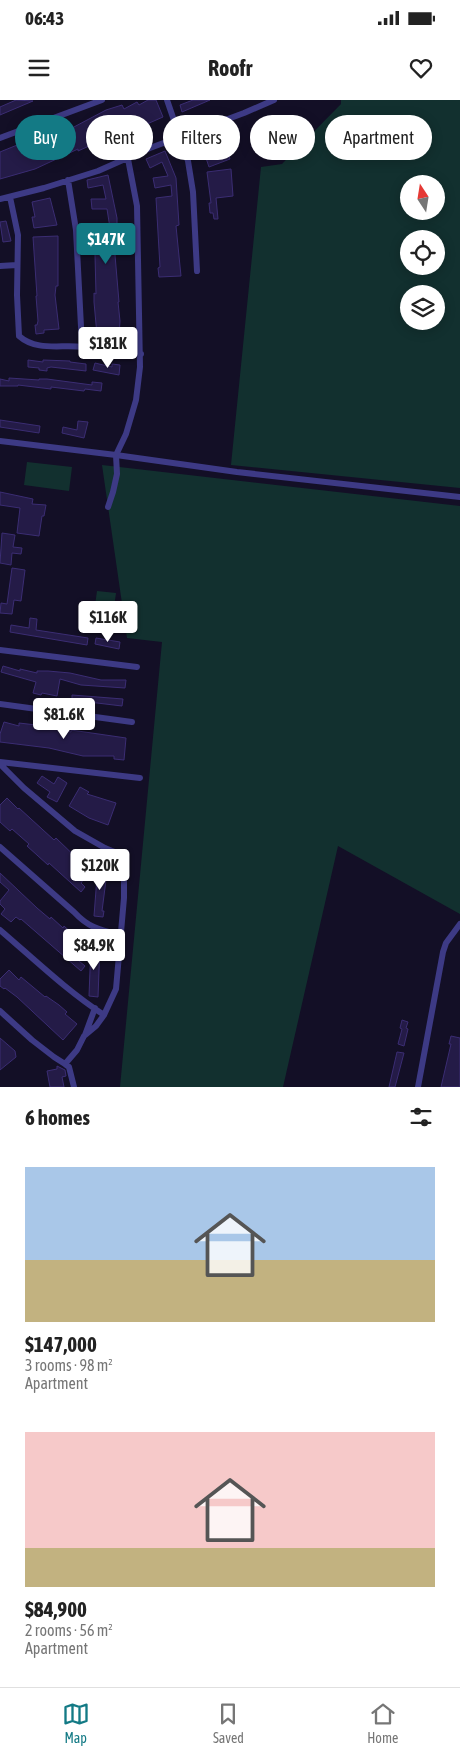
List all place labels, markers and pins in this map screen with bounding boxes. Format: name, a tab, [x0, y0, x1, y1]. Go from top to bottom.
pin: $147K	[71, 222, 141, 265]
pin: $181K	[73, 326, 143, 369]
pin: $116K	[73, 600, 143, 643]
pin: $81.6K	[23, 698, 105, 740]
pin: $120K	[65, 848, 135, 891]
pin: $84.9K	[53, 928, 135, 971]

